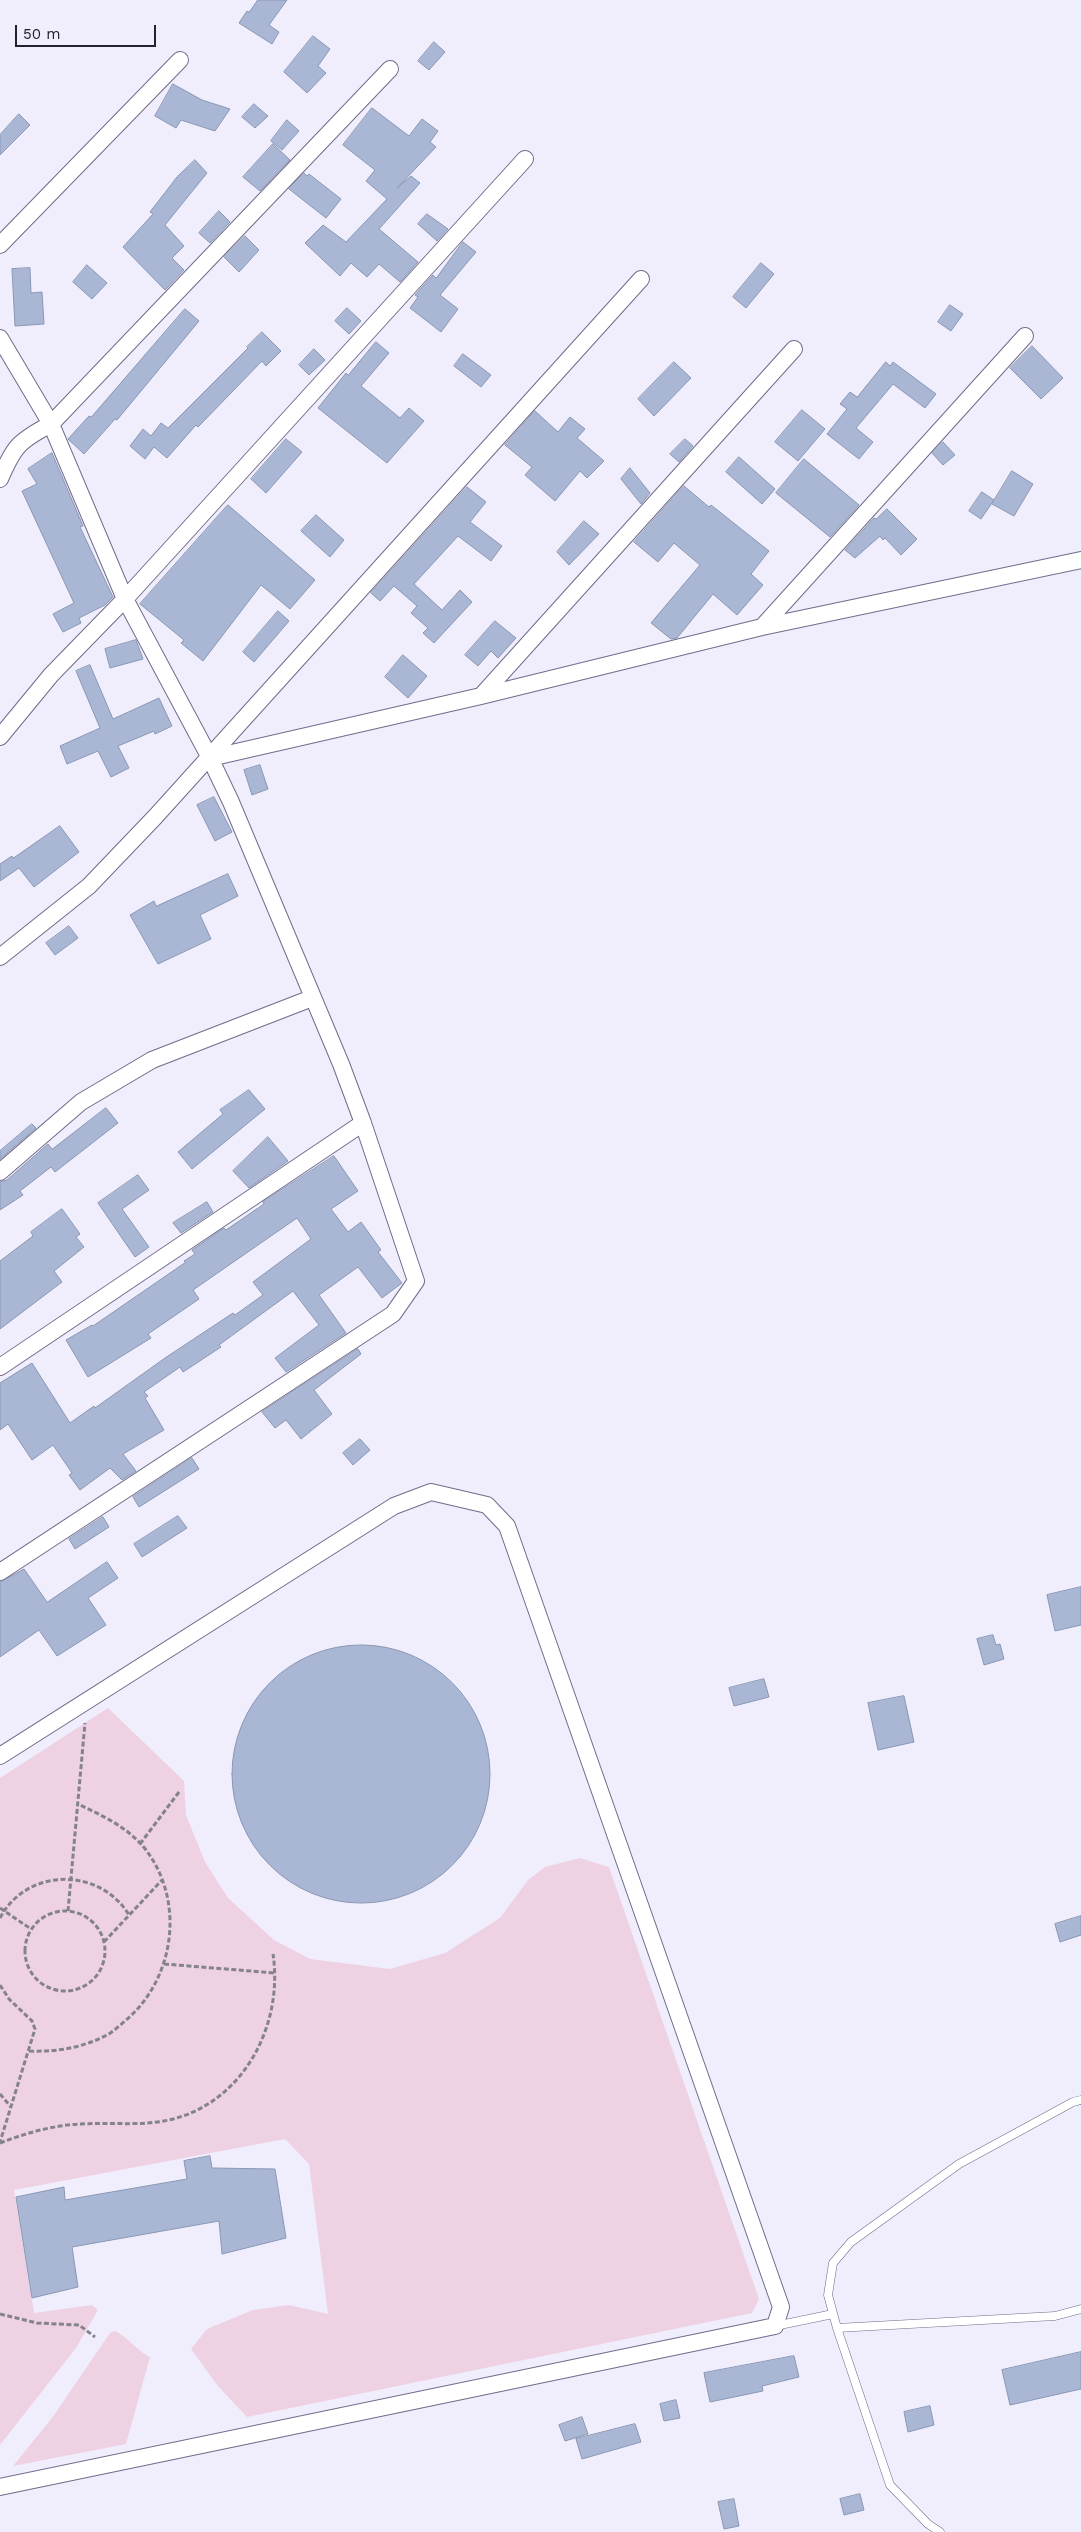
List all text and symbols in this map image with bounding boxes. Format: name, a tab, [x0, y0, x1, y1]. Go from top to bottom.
scale bar	[18, 15, 159, 47]
text: 50 m	[23, 25, 60, 43]

